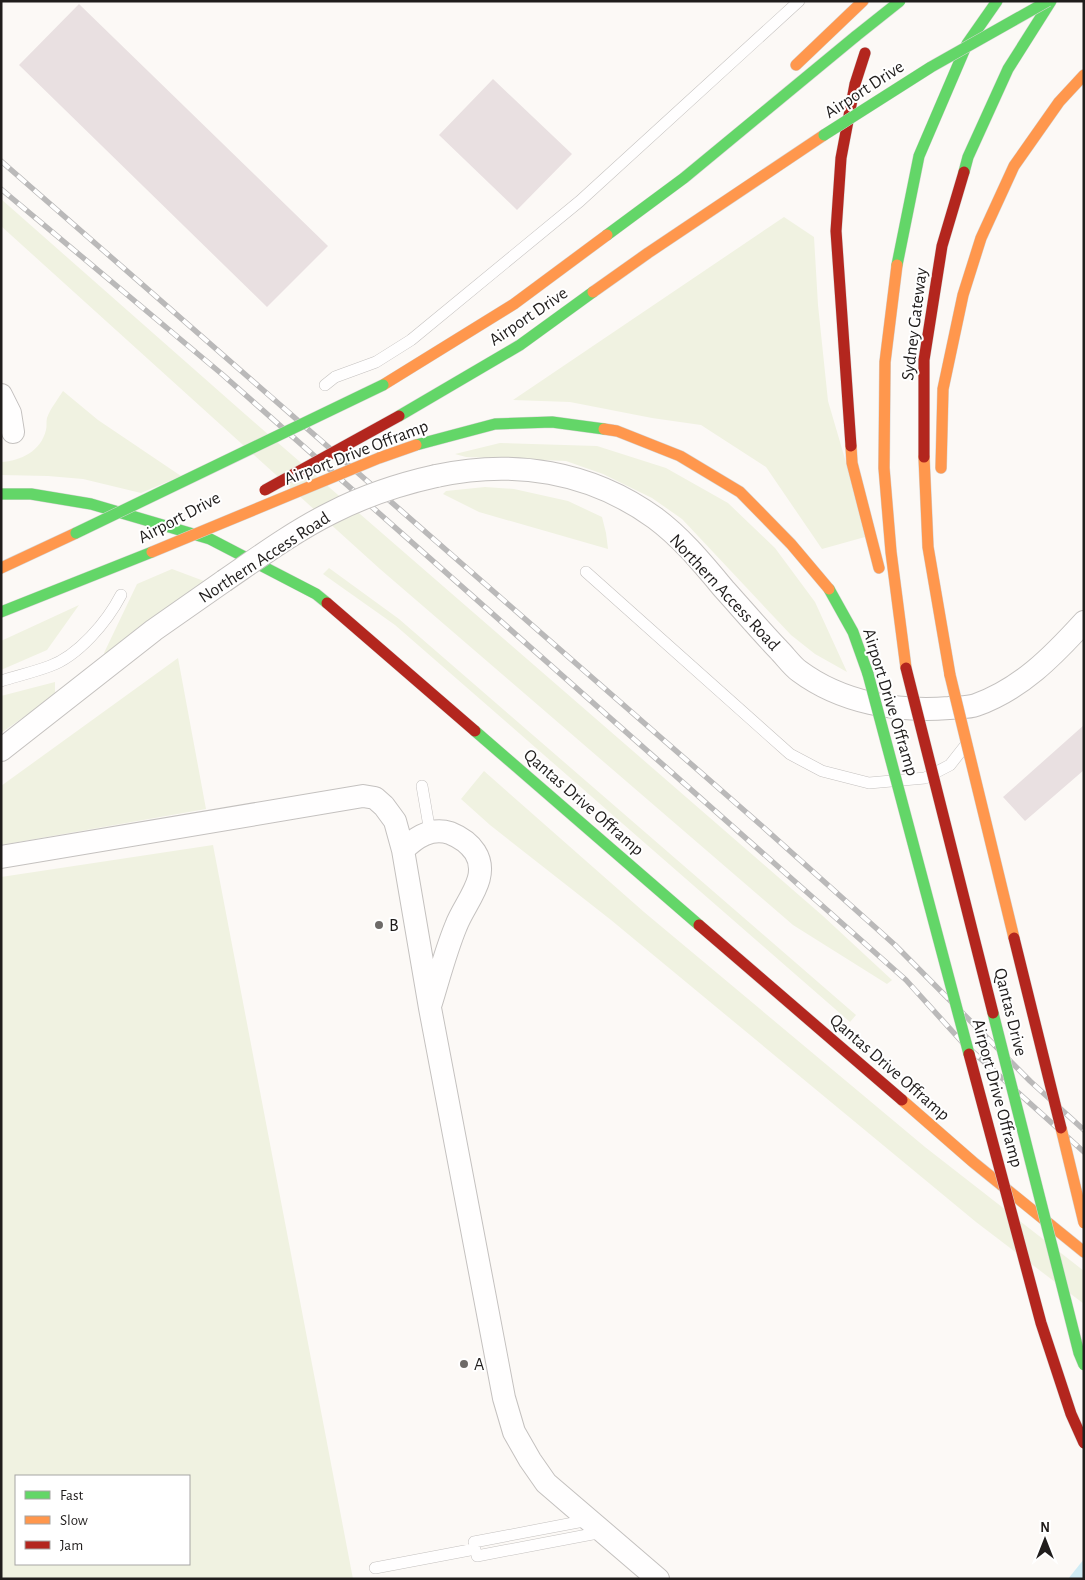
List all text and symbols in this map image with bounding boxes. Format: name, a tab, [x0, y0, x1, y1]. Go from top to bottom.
street label: Airport Drive	[822, 58, 907, 122]
street label: Sydney Gateway	[899, 266, 931, 382]
street label: Airport Drive	[486, 284, 571, 350]
street label: Airport Drive Offramp	[282, 417, 431, 489]
street label: Airport Drive	[135, 489, 224, 547]
street label: Northern Access Road	[196, 509, 333, 607]
street label: Northern Access Road	[666, 531, 783, 654]
street label: Airport Drive Offramp	[859, 627, 921, 778]
street label: Qantas Drive Offramp	[520, 746, 647, 860]
place label: B	[389, 917, 399, 935]
marker: B	[373, 919, 385, 931]
street label: Qantas Drive	[990, 966, 1030, 1058]
street label: Qantas Drive Offramp	[826, 1011, 953, 1125]
street label: Airport Drive Offramp	[969, 1017, 1026, 1169]
place label: A	[474, 1356, 485, 1374]
marker: A	[458, 1358, 470, 1370]
legend	[15, 1475, 190, 1565]
text: Fast	[60, 1488, 84, 1503]
text: Slow	[60, 1513, 88, 1528]
north arrow	[1020, 1515, 1070, 1565]
text: N	[1040, 1521, 1050, 1535]
text: Jam	[60, 1538, 83, 1553]

